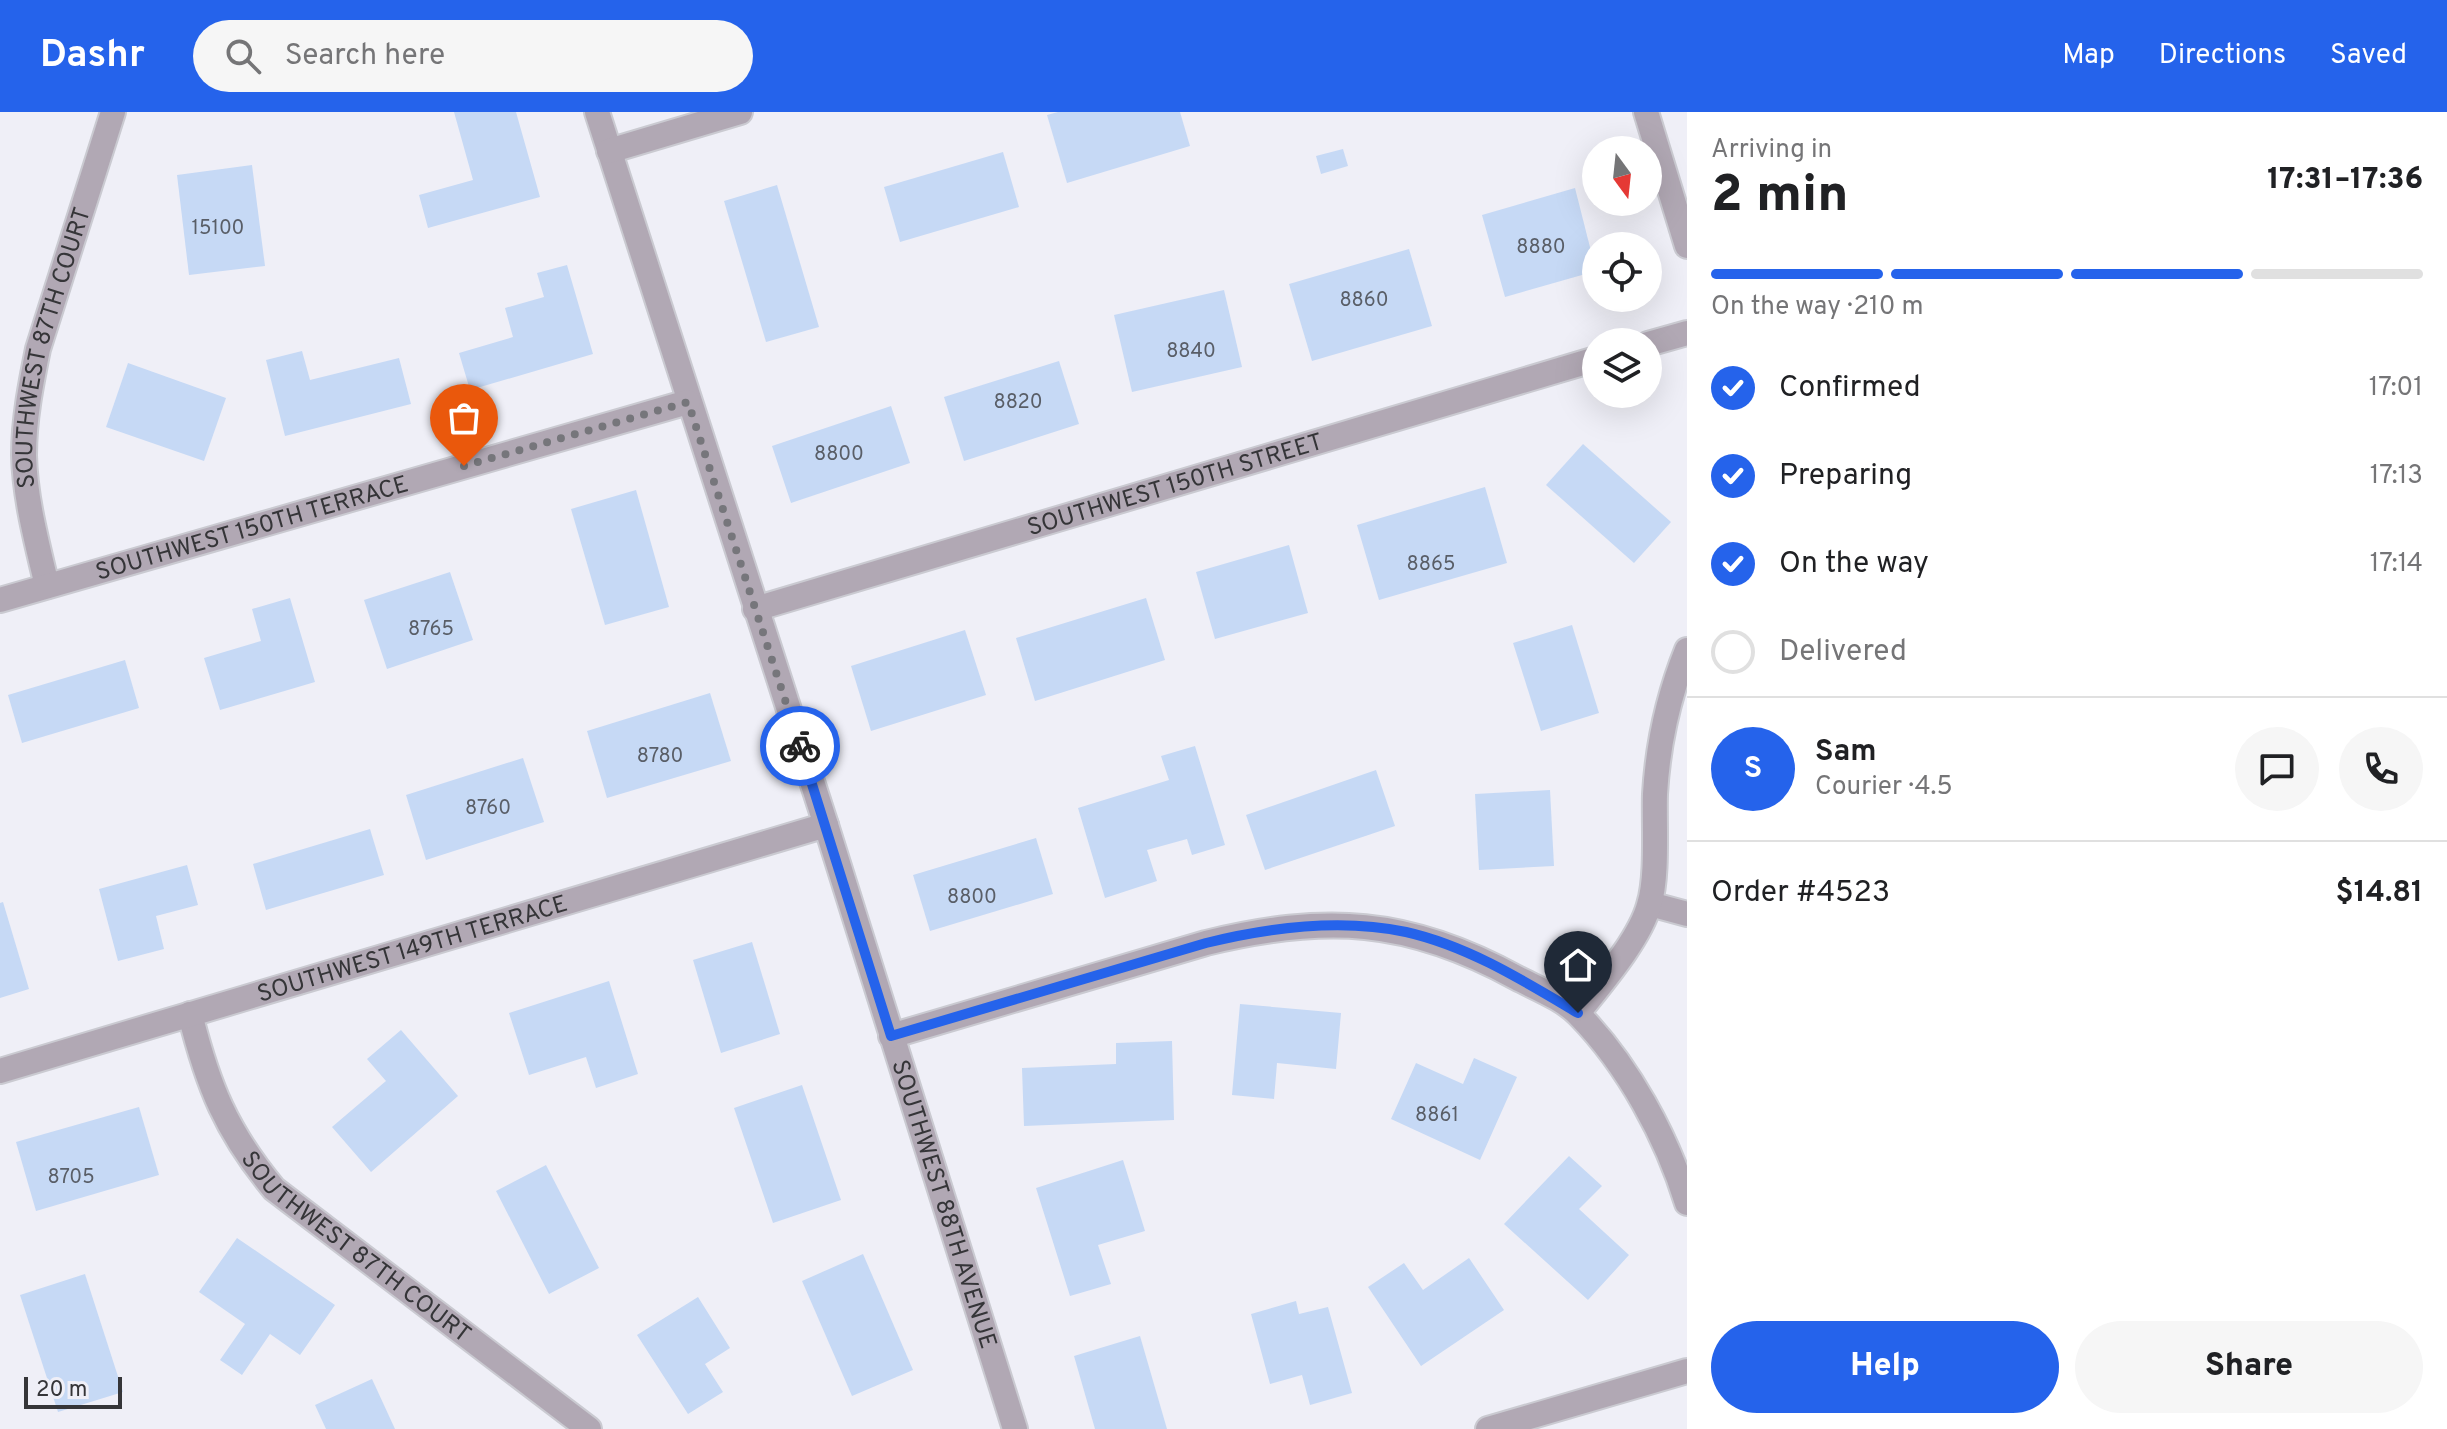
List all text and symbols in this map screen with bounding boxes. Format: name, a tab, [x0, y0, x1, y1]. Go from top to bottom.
search box	[193, 20, 753, 92]
text: Dashr	[40, 32, 145, 81]
icon: search	[221, 34, 265, 78]
text: Search here	[285, 38, 445, 75]
text: Map	[2062, 38, 2115, 74]
text: Directions	[2159, 38, 2286, 74]
text: Saved	[2330, 38, 2407, 74]
text: Arriving in	[1711, 134, 1832, 167]
north arrow	[1582, 136, 1662, 216]
map controls	[1582, 136, 1662, 408]
text: 17:31–17:36	[2267, 162, 2423, 199]
text: 2 min	[1711, 164, 1849, 230]
street label: SOUTHWEST 87TH COURT	[11, 204, 99, 490]
house number: 15100	[192, 216, 244, 242]
button: locate	[1582, 232, 1662, 312]
house number: 8880	[1516, 235, 1566, 261]
house number: 8860	[1339, 288, 1389, 314]
text: On the way · 210 m	[1711, 291, 1924, 324]
button: layers	[1582, 328, 1662, 408]
house number: 8840	[1166, 339, 1216, 365]
icon: check	[1711, 366, 1755, 410]
text: Confirmed	[1779, 370, 1921, 407]
text: 17:01	[2369, 372, 2423, 405]
pin	[430, 384, 498, 466]
house number: 8820	[993, 390, 1043, 416]
icon: bag	[442, 396, 486, 440]
street label: SOUTHWEST 150TH STREET	[1024, 428, 1327, 544]
house number: 8800	[814, 442, 864, 468]
icon: check	[1711, 454, 1755, 498]
text: Preparing	[1779, 458, 1912, 495]
text: 17:13	[2370, 460, 2423, 493]
street label: SOUTHWEST 150TH TERRACE	[93, 470, 412, 589]
icon: check	[1711, 542, 1755, 586]
text: On the way	[1779, 546, 1929, 583]
text: 17:14	[2370, 548, 2423, 581]
house number: 8865	[1407, 552, 1455, 578]
house number: 8765	[408, 617, 454, 643]
text: Delivered	[1779, 634, 1907, 671]
courier	[760, 706, 840, 786]
icon: bike	[778, 724, 822, 768]
button: chat	[2235, 727, 2319, 811]
button: phone	[2339, 727, 2423, 811]
text: Sam	[1815, 734, 1877, 771]
house number: 8780	[637, 744, 683, 770]
text: S	[1744, 751, 1762, 788]
text: Courier · 4.5	[1815, 771, 1953, 804]
house number: 8760	[465, 796, 511, 822]
text: Order #4523	[1711, 875, 1890, 912]
text: $14.81	[2336, 875, 2423, 912]
house number: 8800	[947, 885, 997, 911]
street label: SOUTHWEST 149TH TERRACE	[254, 890, 571, 1011]
pin	[1544, 931, 1612, 1013]
icon: home	[1556, 943, 1600, 987]
street label: SOUTHWEST 88TH AVENUE	[883, 1056, 1002, 1353]
house number: 8861	[1415, 1103, 1459, 1129]
street label: SOUTHWEST 87TH COURT	[233, 1146, 476, 1350]
house number: 8705	[47, 1165, 95, 1191]
button: Help	[1711, 1321, 2059, 1413]
button: Share	[2075, 1321, 2423, 1413]
scale bar	[24, 1373, 122, 1409]
text: 20 m	[36, 1377, 87, 1404]

